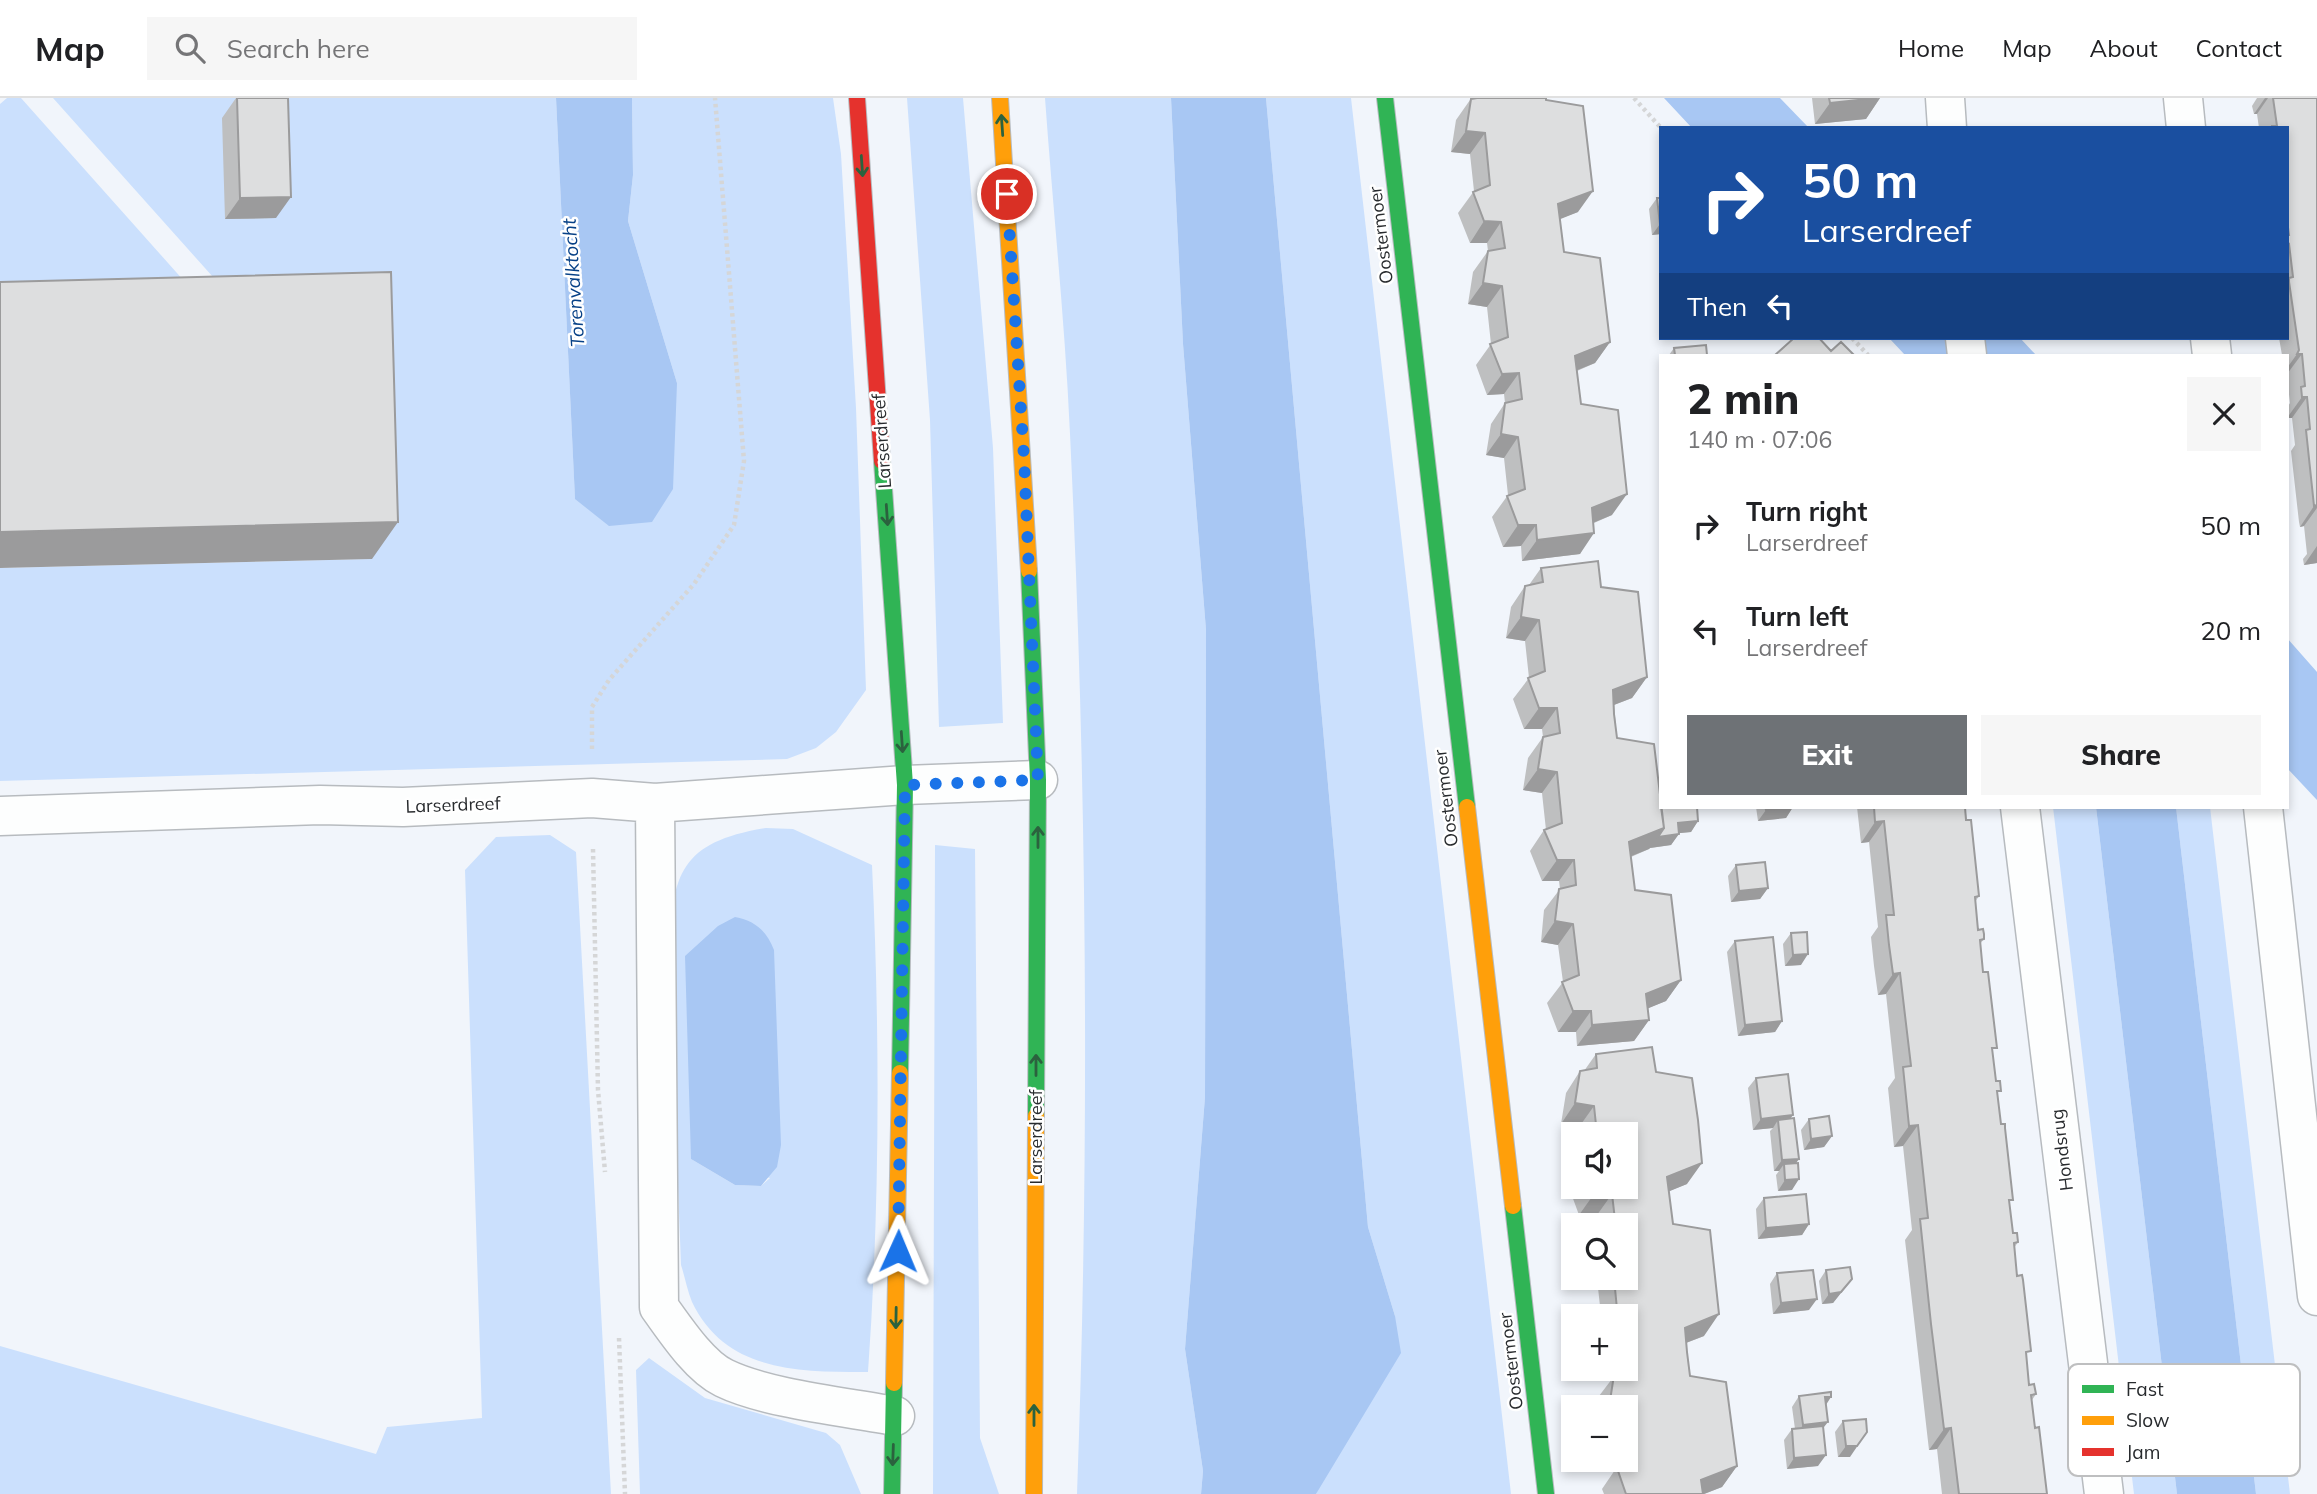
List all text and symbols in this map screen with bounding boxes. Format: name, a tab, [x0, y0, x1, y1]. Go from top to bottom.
search box	[147, 17, 637, 80]
text: Map	[35, 28, 105, 69]
icon: search	[171, 29, 209, 67]
text: Search here	[227, 32, 370, 65]
text: Home	[1898, 33, 1964, 63]
text: Map	[2002, 33, 2052, 63]
text: About	[2090, 33, 2158, 63]
text: Contact	[2196, 33, 2282, 63]
one-way arrow	[995, 114, 1008, 136]
text: 50 m	[1802, 149, 1918, 210]
one-way arrow	[856, 154, 869, 177]
icon: right	[1687, 154, 1778, 245]
pin	[977, 164, 1037, 224]
icon: arrive	[988, 175, 1026, 213]
street label: Oostermoer	[1363, 185, 1398, 285]
text: Larserdreef	[1802, 210, 1971, 250]
water label: Torenvalktocht	[556, 216, 589, 348]
icon: left	[1761, 287, 1799, 325]
text: Then	[1687, 290, 1747, 323]
text: 2 min	[1687, 372, 1800, 425]
button: close	[2187, 377, 2261, 451]
street label: Larserdreef	[867, 392, 896, 489]
text: 140 m · 07:06	[1687, 425, 1832, 454]
text: Turn right	[1746, 495, 1867, 528]
one-way arrow	[881, 503, 894, 526]
icon: right	[1687, 507, 1725, 545]
text: 50 m	[2200, 509, 2261, 542]
text: Larserdreef	[1746, 528, 1867, 557]
text: Turn left	[1746, 600, 1848, 633]
icon: left	[1687, 612, 1725, 650]
text: 20 m	[2200, 614, 2261, 647]
text: Larserdreef	[1746, 633, 1867, 662]
button: Exit	[1687, 715, 1967, 795]
button: Share	[1981, 715, 2261, 795]
one-way arrow	[896, 730, 909, 753]
street label: Oostermoer	[1428, 748, 1463, 848]
street label: Larserdreef	[405, 791, 502, 818]
one-way arrow	[1031, 826, 1045, 849]
one-way arrow	[1029, 1053, 1043, 1076]
street label: Larserdreef	[1024, 1089, 1047, 1185]
street label: Hondsrug	[2045, 1108, 2078, 1192]
map controls	[1561, 1122, 1638, 1472]
button: sound	[1561, 1122, 1638, 1199]
button: search	[1561, 1213, 1638, 1290]
position arrow	[861, 1214, 935, 1288]
button: +	[1561, 1304, 1638, 1381]
one-way arrow	[890, 1306, 903, 1329]
street label: Oostermoer	[1493, 1311, 1528, 1411]
legend	[2068, 1364, 2300, 1476]
text: Fast	[2126, 1377, 2164, 1401]
button: −	[1561, 1395, 1638, 1472]
one-way arrow	[1028, 1403, 1041, 1426]
text: Slow	[2126, 1408, 2170, 1432]
text: Jam	[2126, 1440, 2160, 1464]
one-way arrow	[887, 1443, 900, 1466]

